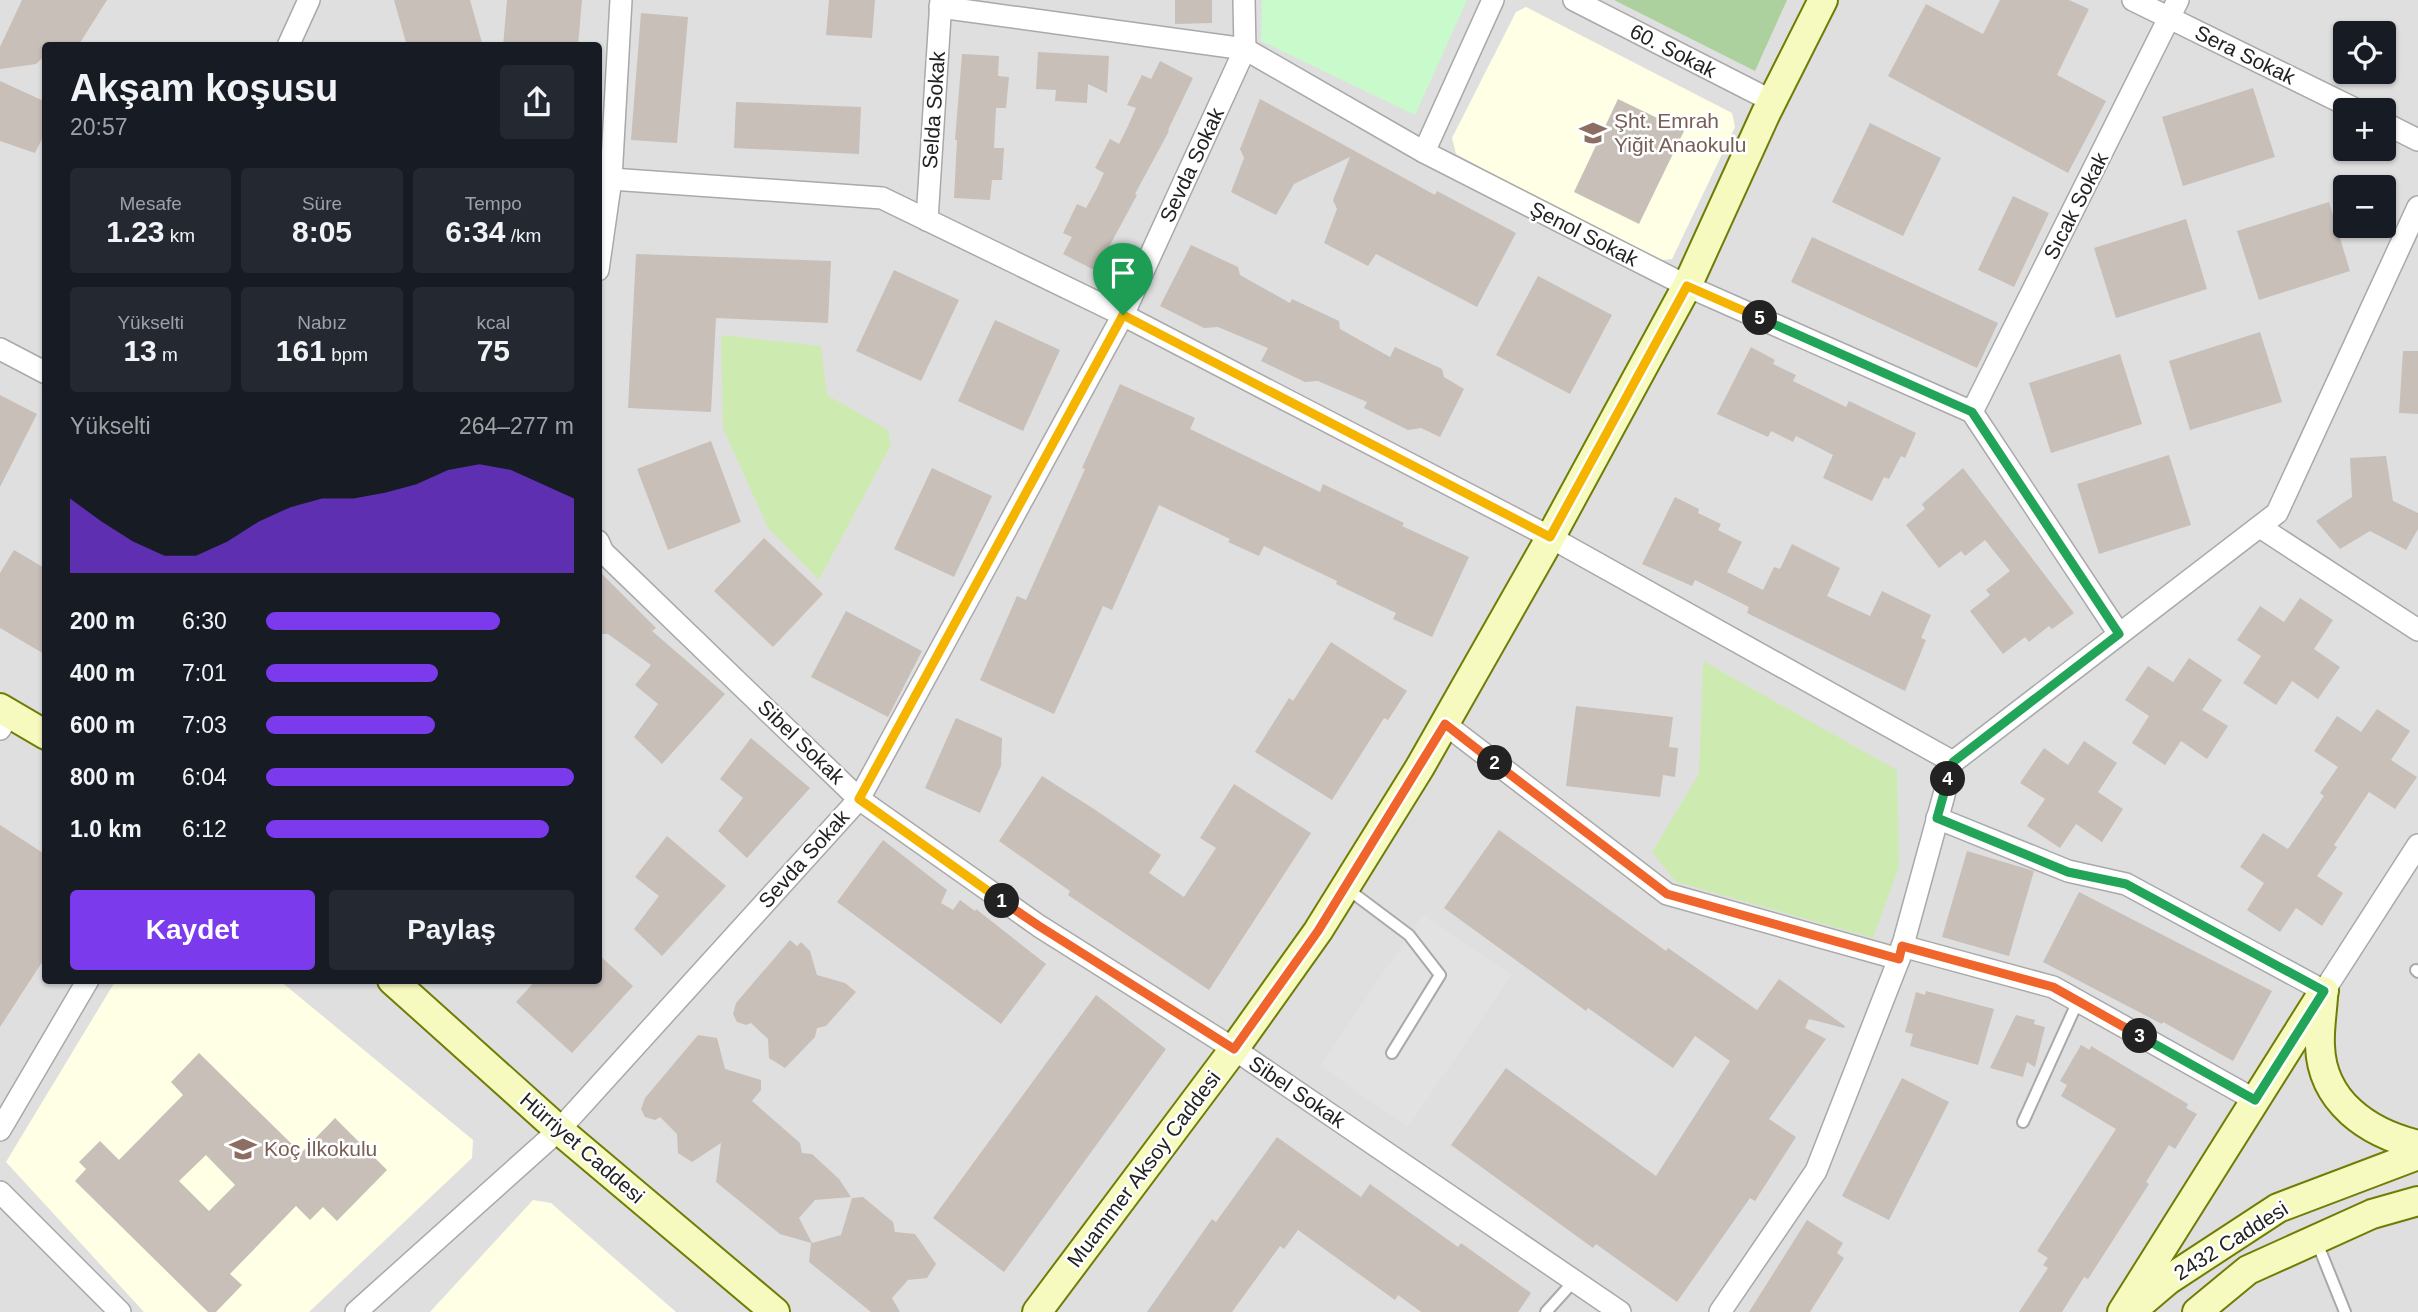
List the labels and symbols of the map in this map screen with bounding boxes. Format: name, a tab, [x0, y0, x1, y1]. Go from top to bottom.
street label: 60. Sokak	[1626, 19, 1720, 82]
street label: Sera Sokak	[2191, 20, 2299, 89]
street label: Selda Sokak	[918, 50, 949, 170]
street label: Sevda Sokak	[1155, 103, 1228, 226]
place label: Şht. Emrah Yiğit Anaokulu	[1614, 109, 1746, 156]
school or university icon: Şht. Emrah Yiğit Anaokulu	[1578, 118, 1608, 148]
street label: Sıcak Sokak	[2039, 148, 2113, 263]
street label: Şenol Sokak	[1526, 197, 1642, 271]
pin	[1093, 243, 1153, 315]
pin: 5	[1742, 300, 1778, 336]
street label: Sibel Sokak	[753, 695, 850, 789]
pin: 2	[1478, 746, 1512, 780]
pin: 4	[1930, 762, 1966, 796]
street label: Sevda Sokak	[754, 805, 854, 912]
pin: 1	[984, 884, 1020, 918]
pin: 3	[2122, 1018, 2158, 1054]
street label: Sibel Sokak	[1245, 1051, 1350, 1132]
street label: Muammer Aksoy Caddesi	[1062, 1066, 1225, 1271]
street label: Hürriyet Caddesi	[516, 1088, 649, 1208]
school or university icon: Koç İlkokulu	[228, 1134, 258, 1164]
place label: Koç İlkokulu	[264, 1137, 377, 1160]
street label: 2432 Caddesi	[2170, 1196, 2292, 1285]

